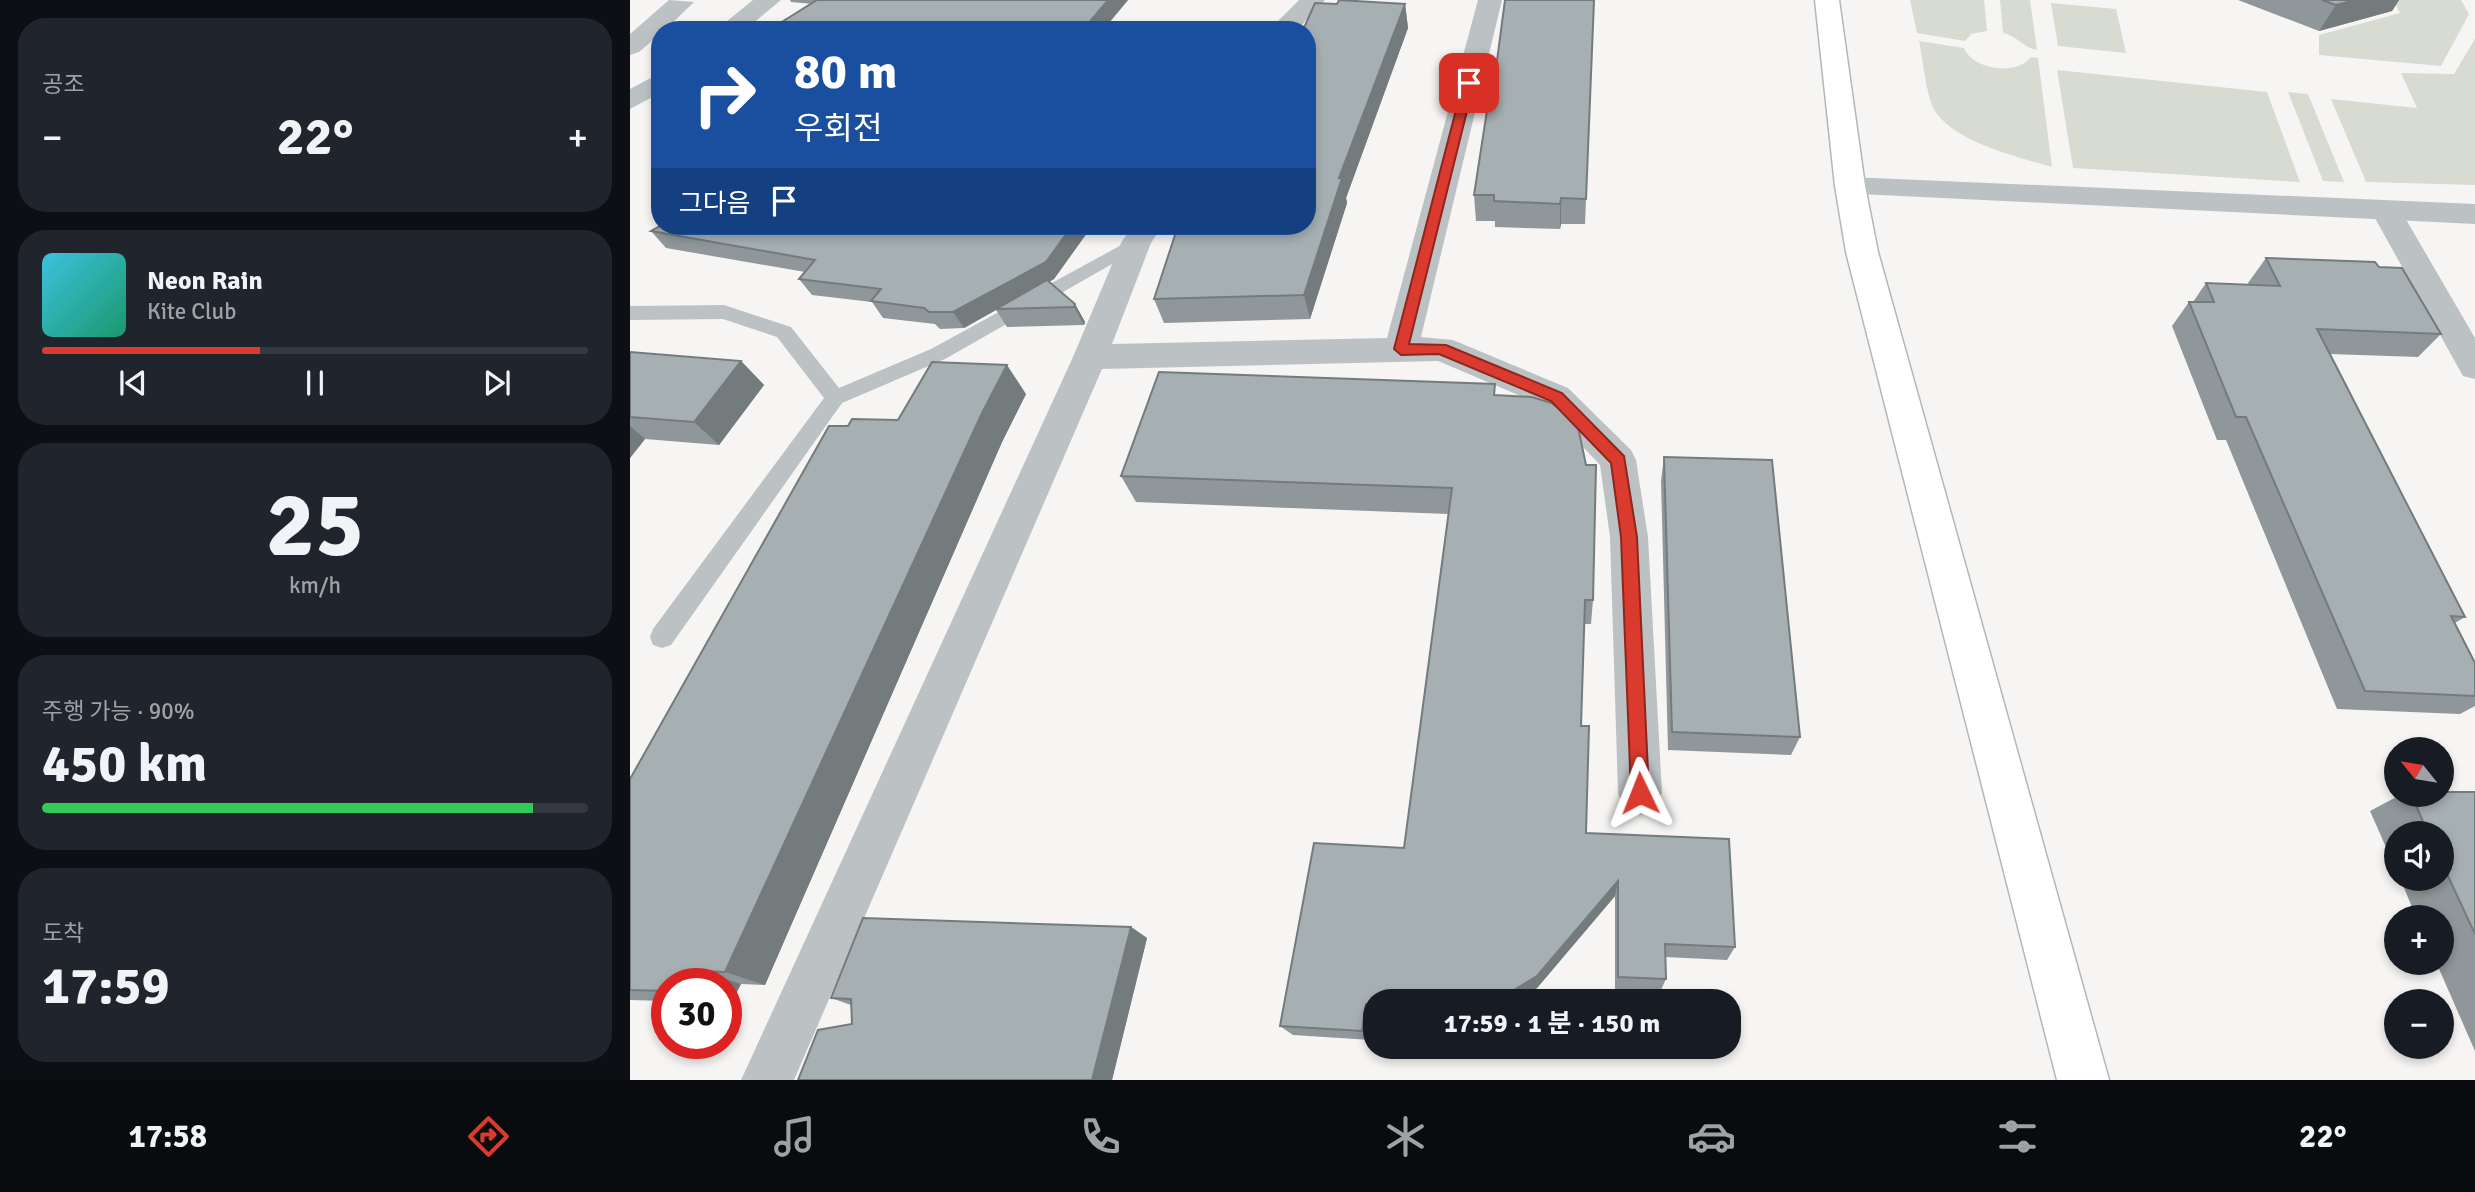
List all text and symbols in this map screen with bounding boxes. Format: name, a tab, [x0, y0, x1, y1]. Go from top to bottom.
text: 80 m	[794, 42, 897, 102]
icon: right	[679, 49, 770, 140]
pin	[1439, 53, 1499, 113]
icon: arrive	[1450, 64, 1488, 102]
text: 공조	[42, 70, 84, 99]
text: 22°	[277, 105, 353, 169]
text: 우회전	[794, 109, 882, 148]
text: −	[42, 114, 63, 161]
text: +	[567, 114, 588, 161]
icon: arrive	[765, 182, 803, 220]
text: 그다음	[679, 188, 751, 220]
text: Neon Rain	[147, 265, 263, 297]
text: Kite Club	[147, 297, 236, 326]
icon: previous	[114, 364, 152, 402]
icon: pause	[296, 364, 334, 402]
icon: next	[478, 364, 516, 402]
text: 25	[266, 469, 364, 582]
text: km/h	[289, 571, 341, 600]
text: 주행 가능 · 90%	[42, 697, 195, 726]
text: 450 km	[42, 732, 207, 796]
north arrow	[2384, 737, 2454, 807]
map controls	[2384, 737, 2454, 1059]
position arrow	[1603, 756, 1677, 830]
button: sound	[2384, 821, 2454, 891]
button: +	[2384, 905, 2454, 975]
text: 도착	[42, 919, 84, 948]
text: 17:59	[42, 954, 170, 1018]
speed limit sign: 30	[651, 968, 742, 1059]
button: −	[2384, 989, 2454, 1059]
text: 17:59 · 1 분 · 150 m	[1444, 1008, 1660, 1040]
icon: directions	[464, 1112, 513, 1161]
icon: music	[770, 1112, 819, 1161]
icon: phone	[1076, 1112, 1125, 1161]
icon: climate	[1381, 1112, 1430, 1161]
icon: car	[1687, 1112, 1736, 1161]
icon: filters	[1993, 1112, 2042, 1161]
text: 17:58	[128, 1117, 207, 1156]
text: 22°	[2299, 1117, 2346, 1156]

